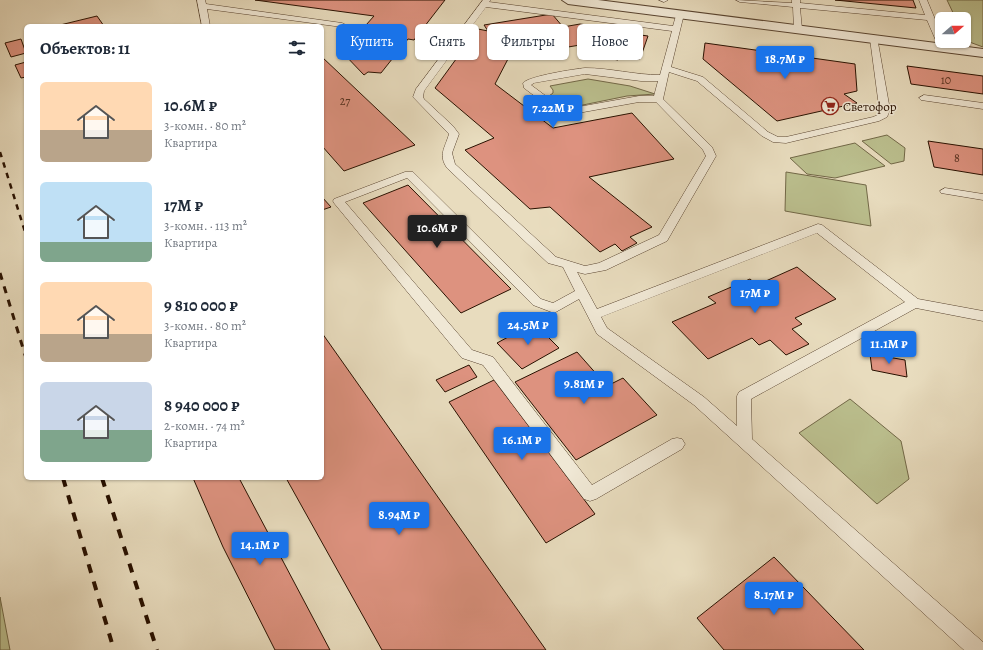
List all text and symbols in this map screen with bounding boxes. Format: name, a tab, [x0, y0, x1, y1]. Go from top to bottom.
north arrow	[935, 12, 971, 48]
map controls	[935, 12, 971, 48]
chip: Купить	[336, 24, 407, 60]
chip: Снять	[415, 24, 479, 60]
chip: Фильтры	[487, 24, 569, 60]
chip: Новое	[577, 24, 643, 60]
text: Объектов: 11	[40, 37, 130, 60]
icon: filters	[286, 37, 308, 59]
pin: 18.7M ₽	[748, 46, 822, 80]
text: 18.7M ₽	[765, 50, 805, 67]
house number: 10	[941, 72, 951, 88]
house number: 27	[340, 93, 351, 109]
text: 10.6M ₽	[164, 94, 217, 117]
pin: 7.22M ₽	[516, 95, 590, 129]
supermarket icon: Светофор	[820, 96, 840, 116]
icon: home	[72, 98, 120, 146]
place label: Светофор	[843, 98, 897, 115]
text: 7.22M ₽	[532, 99, 574, 116]
text: 3-комн. · 80 m²	[164, 117, 246, 134]
text: Квартира	[164, 134, 218, 151]
house number: 8	[954, 150, 960, 166]
text: 17M ₽	[164, 194, 203, 217]
icon: home	[72, 198, 120, 246]
pin: 10.6M ₽	[400, 215, 474, 249]
text: 3-комн. · 113 m²	[164, 217, 247, 234]
text: 10.6M ₽	[417, 219, 457, 236]
text: Квартира	[164, 234, 218, 251]
pin: 17M ₽	[727, 280, 783, 314]
text: 17M ₽	[740, 284, 770, 301]
text: 9 810 000 ₽	[164, 294, 238, 317]
icon: home	[72, 298, 120, 346]
pin: 24.5M ₽	[491, 312, 565, 346]
text: 24.5M ₽	[507, 316, 549, 333]
text: 3-комн. · 80 m²	[164, 317, 246, 334]
pin: 11.1M ₽	[852, 331, 926, 365]
text: Квартира	[164, 334, 218, 351]
text: 11.1M ₽	[870, 335, 908, 352]
pin: 9.81M ₽	[547, 371, 621, 405]
text: 9.81M ₽	[564, 375, 604, 392]
text: 8 940 000 ₽	[164, 394, 240, 417]
icon: home	[72, 398, 120, 446]
text: 2-комн. · 74 m²	[164, 417, 245, 434]
pin: 16.1M ₽	[485, 427, 559, 461]
text: 16.1M ₽	[503, 431, 541, 448]
text: Квартира	[164, 434, 218, 451]
pin: 8.94M ₽	[362, 502, 436, 536]
text: 8.94M ₽	[378, 506, 420, 523]
pin: 14.1M ₽	[223, 532, 297, 566]
text: 14.1M ₽	[241, 536, 279, 553]
pin: 8.17M ₽	[737, 582, 811, 616]
text: 8.17M ₽	[754, 586, 794, 603]

